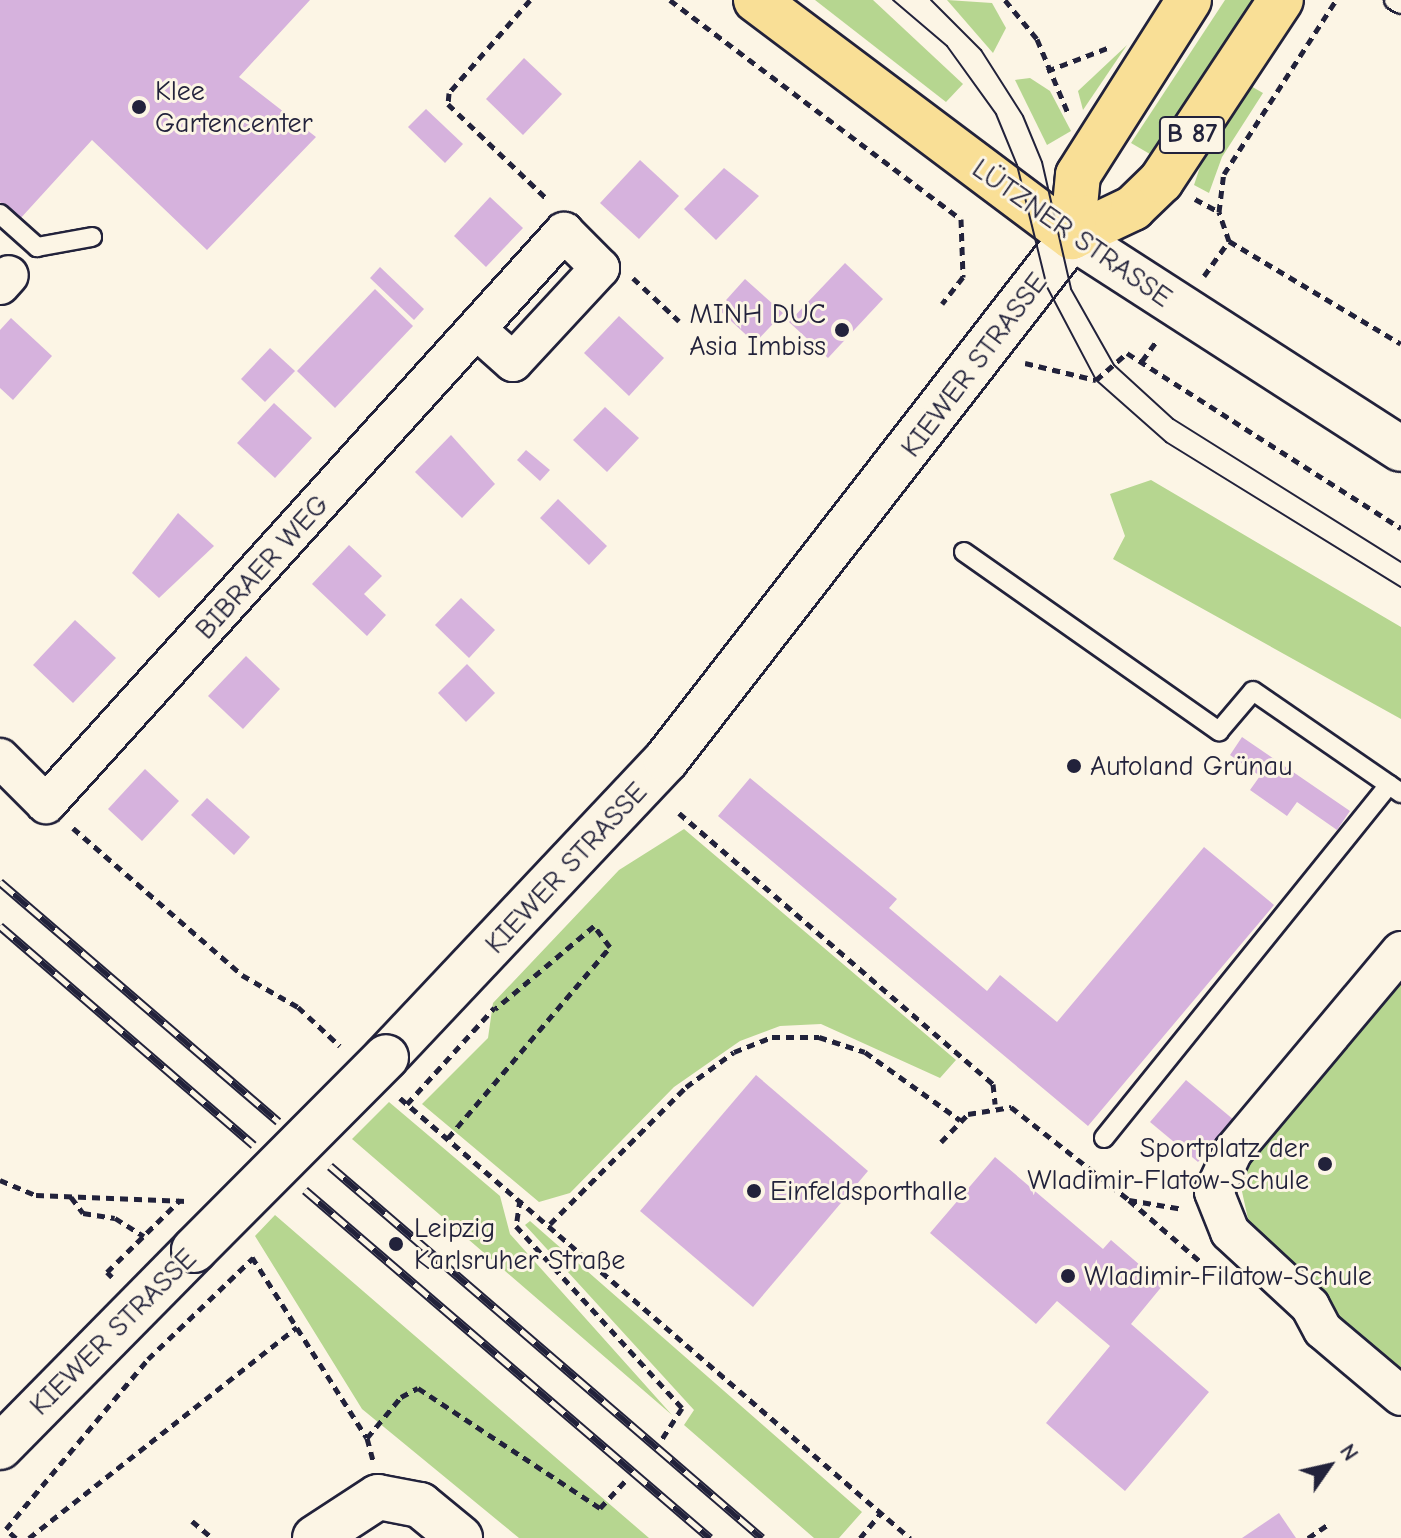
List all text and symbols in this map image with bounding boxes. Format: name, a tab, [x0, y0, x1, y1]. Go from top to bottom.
place label: Klee Gartencenter	[155, 74, 313, 140]
marker: Klee Gartencenter	[130, 98, 148, 116]
road number: B 87	[1158, 113, 1226, 157]
street label: LÜTZNER STRASSE	[966, 152, 1178, 314]
street label: KIEWER STRASSE	[894, 266, 1054, 464]
place label: MINH DUC Asia Imbiss	[689, 297, 826, 363]
marker: MINH DUC Asia Imbiss	[833, 321, 851, 339]
street label: BIBRAER WEG	[188, 488, 336, 646]
place label: Autoland Grünau	[1090, 749, 1293, 783]
marker: Autoland Grünau	[1065, 757, 1083, 775]
street label: KIEWER STRASSE	[478, 776, 654, 960]
place label: Sportplatz der Wladimir-Flatow-Schule	[1027, 1131, 1309, 1197]
marker: Sportplatz der Wladimir-Flatow-Schule	[1316, 1155, 1334, 1173]
place label: Einfeldsporthalle	[770, 1174, 967, 1208]
marker: Einfeldsporthalle	[745, 1182, 763, 1200]
place label: Leipzig Karlsruher Straße	[414, 1211, 625, 1277]
marker: Leipzig Karlsruher Straße	[385, 1233, 407, 1255]
street label: KIEWER STRASSE	[23, 1242, 203, 1422]
place label: Wladimir-Filatow-Schule	[1084, 1259, 1372, 1293]
marker: Wladimir-Filatow-Schule	[1059, 1267, 1077, 1285]
north arrow	[1289, 1426, 1369, 1506]
text: N	[1334, 1439, 1364, 1466]

